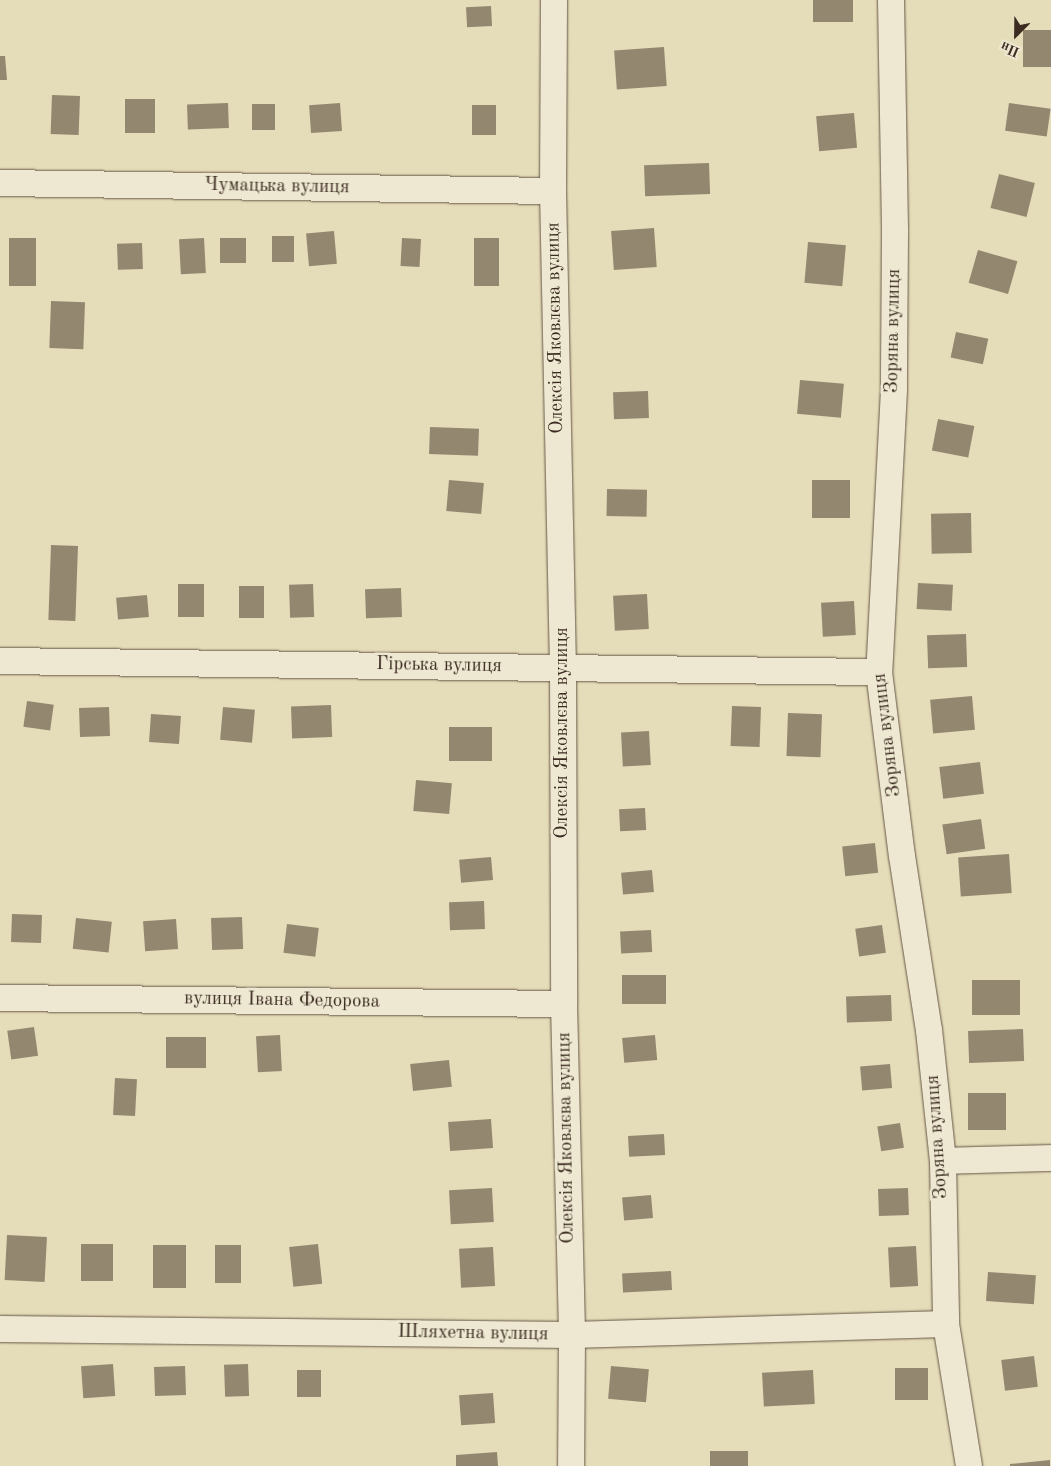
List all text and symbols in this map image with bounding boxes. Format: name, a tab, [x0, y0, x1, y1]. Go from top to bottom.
north arrow	[991, 10, 1041, 60]
text: Пн	[999, 39, 1022, 59]
street label: Чумацька вулиця	[204, 174, 350, 200]
street label: Олексія Яковлєва вулиця	[543, 222, 569, 434]
street label: Зоряна вулиця	[882, 269, 906, 393]
street label: Олексія Яковлєва вулиця	[552, 627, 574, 839]
street label: Гірська вулиця	[376, 654, 502, 678]
street label: Зоряна вулиця	[869, 672, 907, 798]
street label: вулиця Івана Федорова	[184, 988, 380, 1014]
street label: Олексія Яковлєва вулиця	[554, 1032, 580, 1244]
street label: Зоряна вулиця	[922, 1074, 954, 1200]
street label: Шляхетна вулиця	[397, 1321, 549, 1347]

